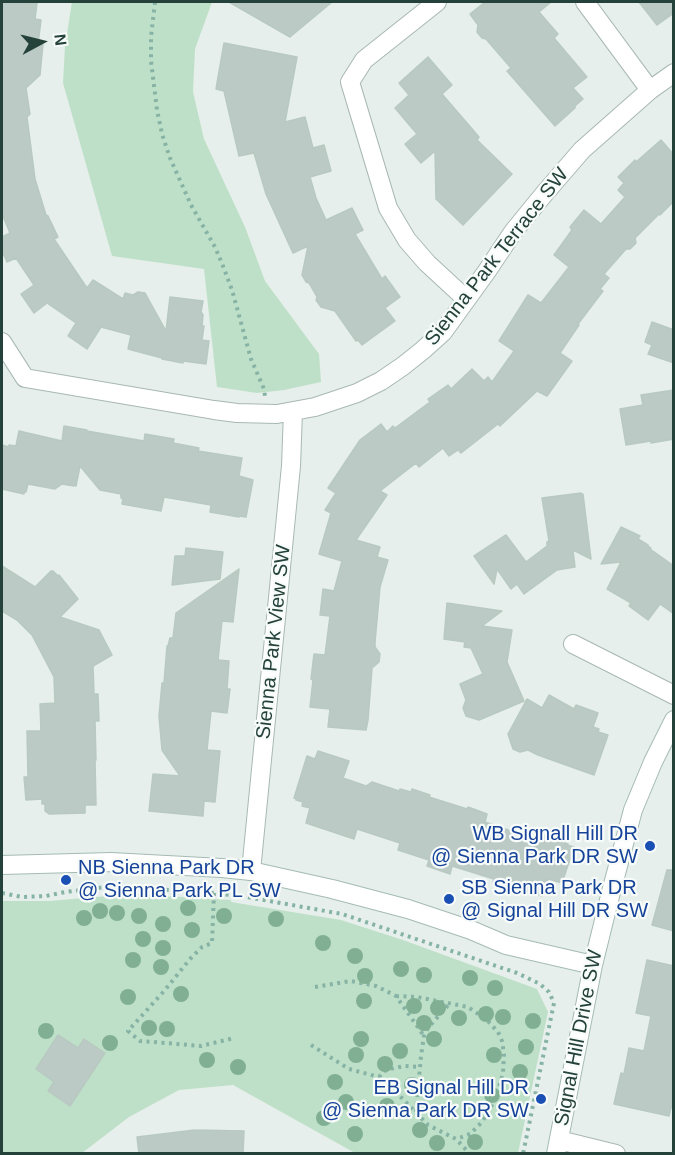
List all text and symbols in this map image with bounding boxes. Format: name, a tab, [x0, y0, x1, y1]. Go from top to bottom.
north arrow	[12, 12, 72, 72]
text: N	[51, 33, 70, 47]
street label: Sienna Park Terrace SW	[420, 163, 574, 351]
street label: Sienna Park View SW	[252, 544, 296, 740]
place label: WB Signall Hill DR @ Sienna Park DR SW	[431, 822, 638, 869]
marker: WB Signall Hill DR @ Sienna Park DR SW	[643, 839, 657, 853]
place label: NB Sienna Park DR @ Sienna Park PL SW	[78, 856, 281, 903]
marker: NB Sienna Park DR @ Sienna Park PL SW	[59, 873, 73, 887]
place label: SB Sienna Park DR @ Signal Hill DR SW	[461, 876, 648, 923]
marker: SB Sienna Park DR @ Signal Hill DR SW	[442, 892, 456, 906]
street label: Signal Hill Drive SW	[550, 948, 608, 1128]
place label: EB Signal Hill DR @ Sienna Park DR SW	[322, 1076, 529, 1123]
marker: EB Signal Hill DR @ Sienna Park DR SW	[534, 1092, 548, 1106]

